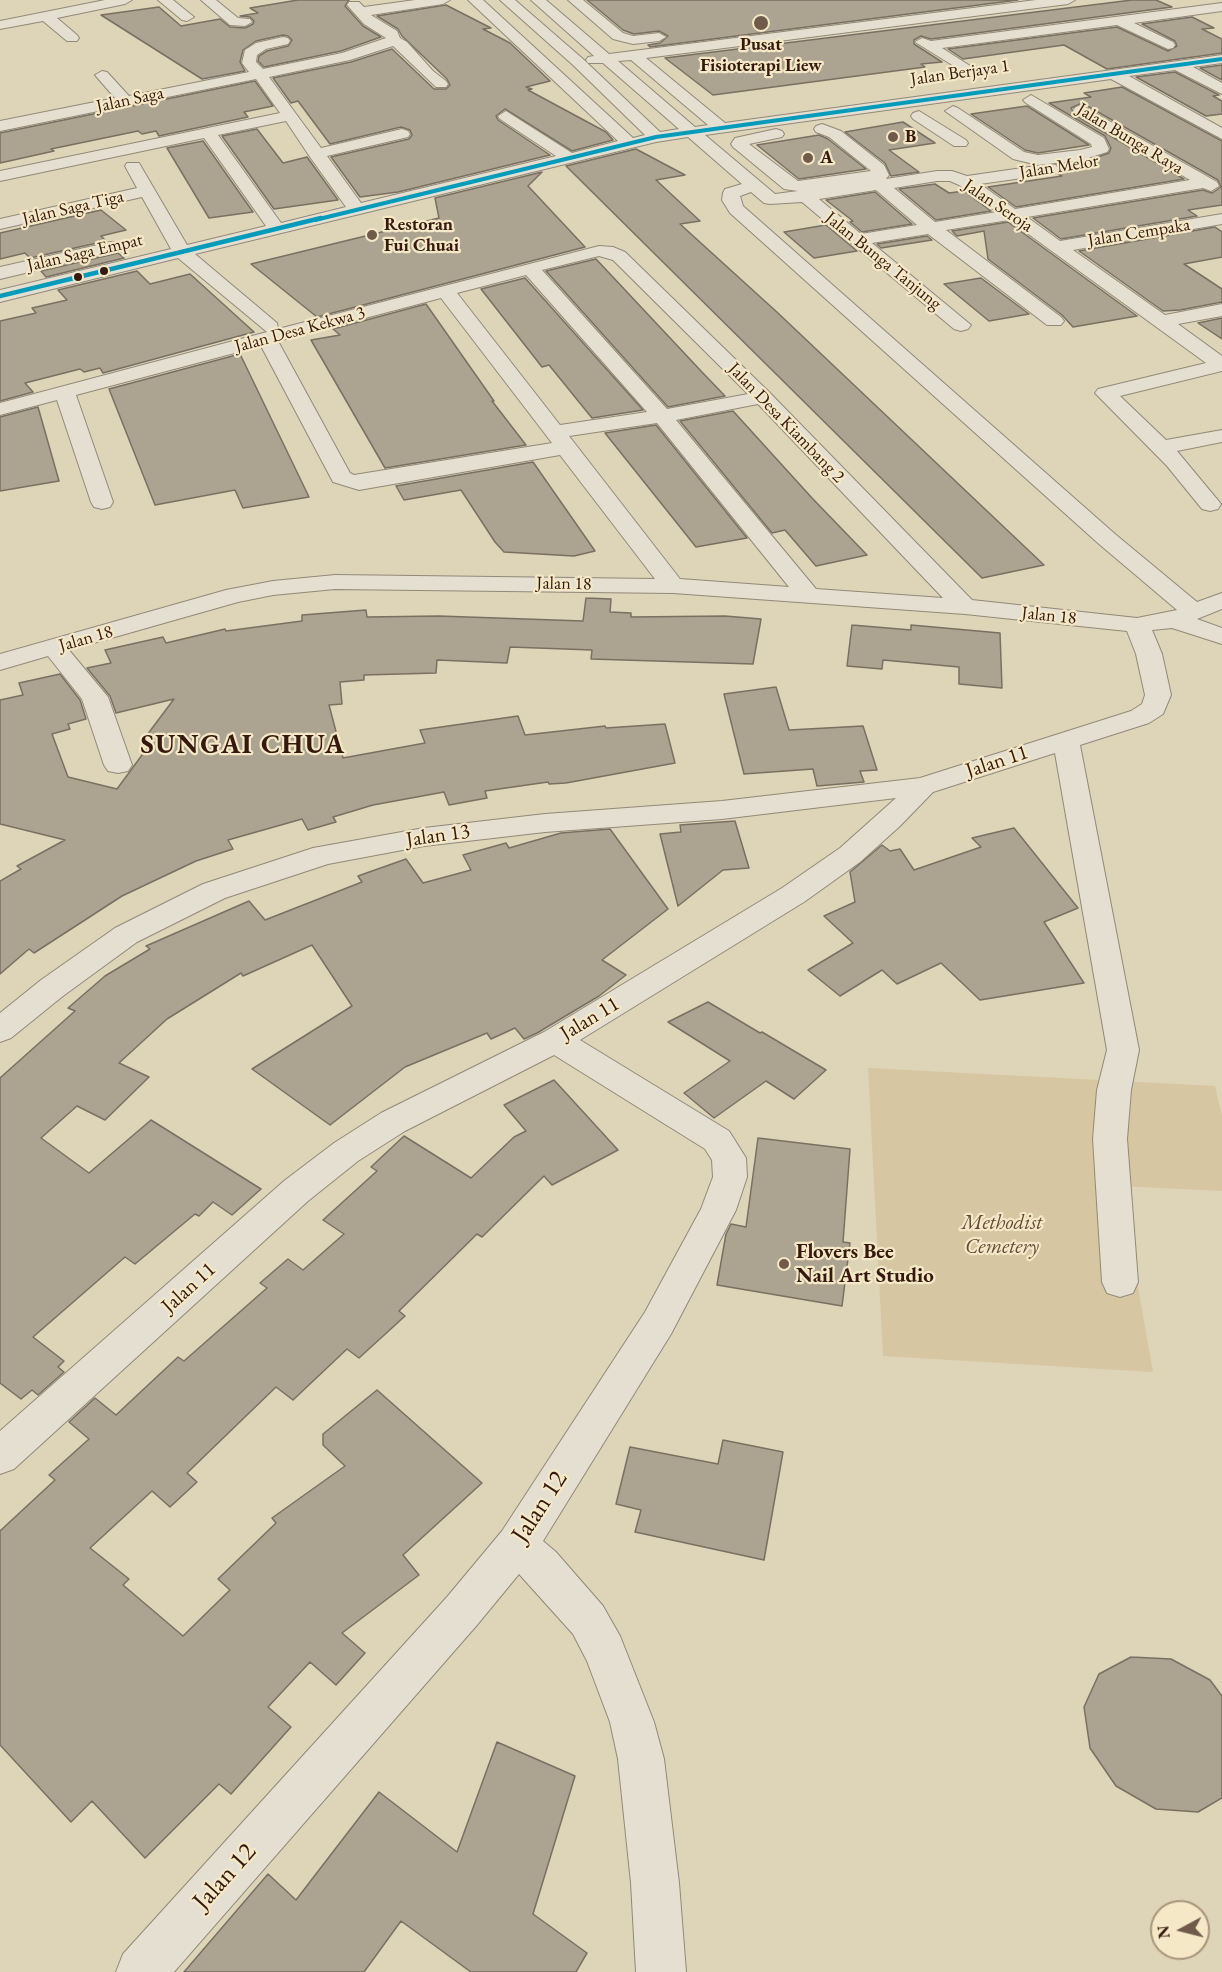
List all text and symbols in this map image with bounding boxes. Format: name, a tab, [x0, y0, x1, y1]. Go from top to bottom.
marker: Pusat Fisioterapi Liew	[752, 14, 770, 32]
place label: Pusat Fisioterapi Liew	[700, 34, 822, 76]
street label: Jalan Berjaya 1	[909, 55, 1011, 91]
street label: Jalan Saga	[94, 82, 166, 118]
street label: Jalan Bunga Raya	[1073, 99, 1187, 179]
place label: B	[905, 126, 916, 148]
marker: B	[886, 130, 900, 144]
place label: A	[820, 147, 833, 169]
street label: Jalan Melor	[1018, 150, 1100, 184]
marker: A	[801, 151, 815, 165]
street label: Jalan Seroja	[959, 175, 1037, 237]
street label: Jalan Saga Tiga	[20, 186, 126, 230]
street label: Jalan Bunga Tanjung	[820, 207, 946, 315]
place label: Restoran Fui Chuai	[384, 214, 459, 256]
street label: Jalan Cempaka	[1086, 214, 1192, 252]
marker: Restoran Fui Chuai	[365, 228, 379, 242]
street label: Jalan Saga Empat	[25, 229, 145, 277]
unlabelled marker	[98, 265, 110, 277]
unlabelled marker	[72, 271, 84, 283]
street label: Jalan Desa Kekwa 3	[232, 302, 368, 358]
street label: Jalan Desa Kiambang 2	[723, 358, 849, 488]
street label: Jalan 18	[536, 573, 592, 595]
street label: Jalan 18	[1020, 602, 1078, 630]
street label: Jalan 18	[56, 621, 116, 657]
district label: SUNGAI CHUA	[140, 730, 346, 762]
street label: Jalan 11	[962, 740, 1032, 784]
street label: Jalan 13	[404, 819, 472, 853]
street label: Jalan 11	[556, 992, 624, 1046]
park label: Methodist Cemetery	[962, 1210, 1042, 1260]
place label: Flovers Bee Nail Art Studio	[796, 1239, 934, 1289]
street label: Jalan 11	[157, 1257, 221, 1319]
marker: Flovers Bee Nail Art Studio	[777, 1257, 791, 1271]
street label: Jalan 12	[505, 1465, 575, 1549]
street label: Jalan 12	[187, 1837, 263, 1917]
north arrow	[1150, 1900, 1210, 1960]
text: N	[1152, 1924, 1175, 1940]

